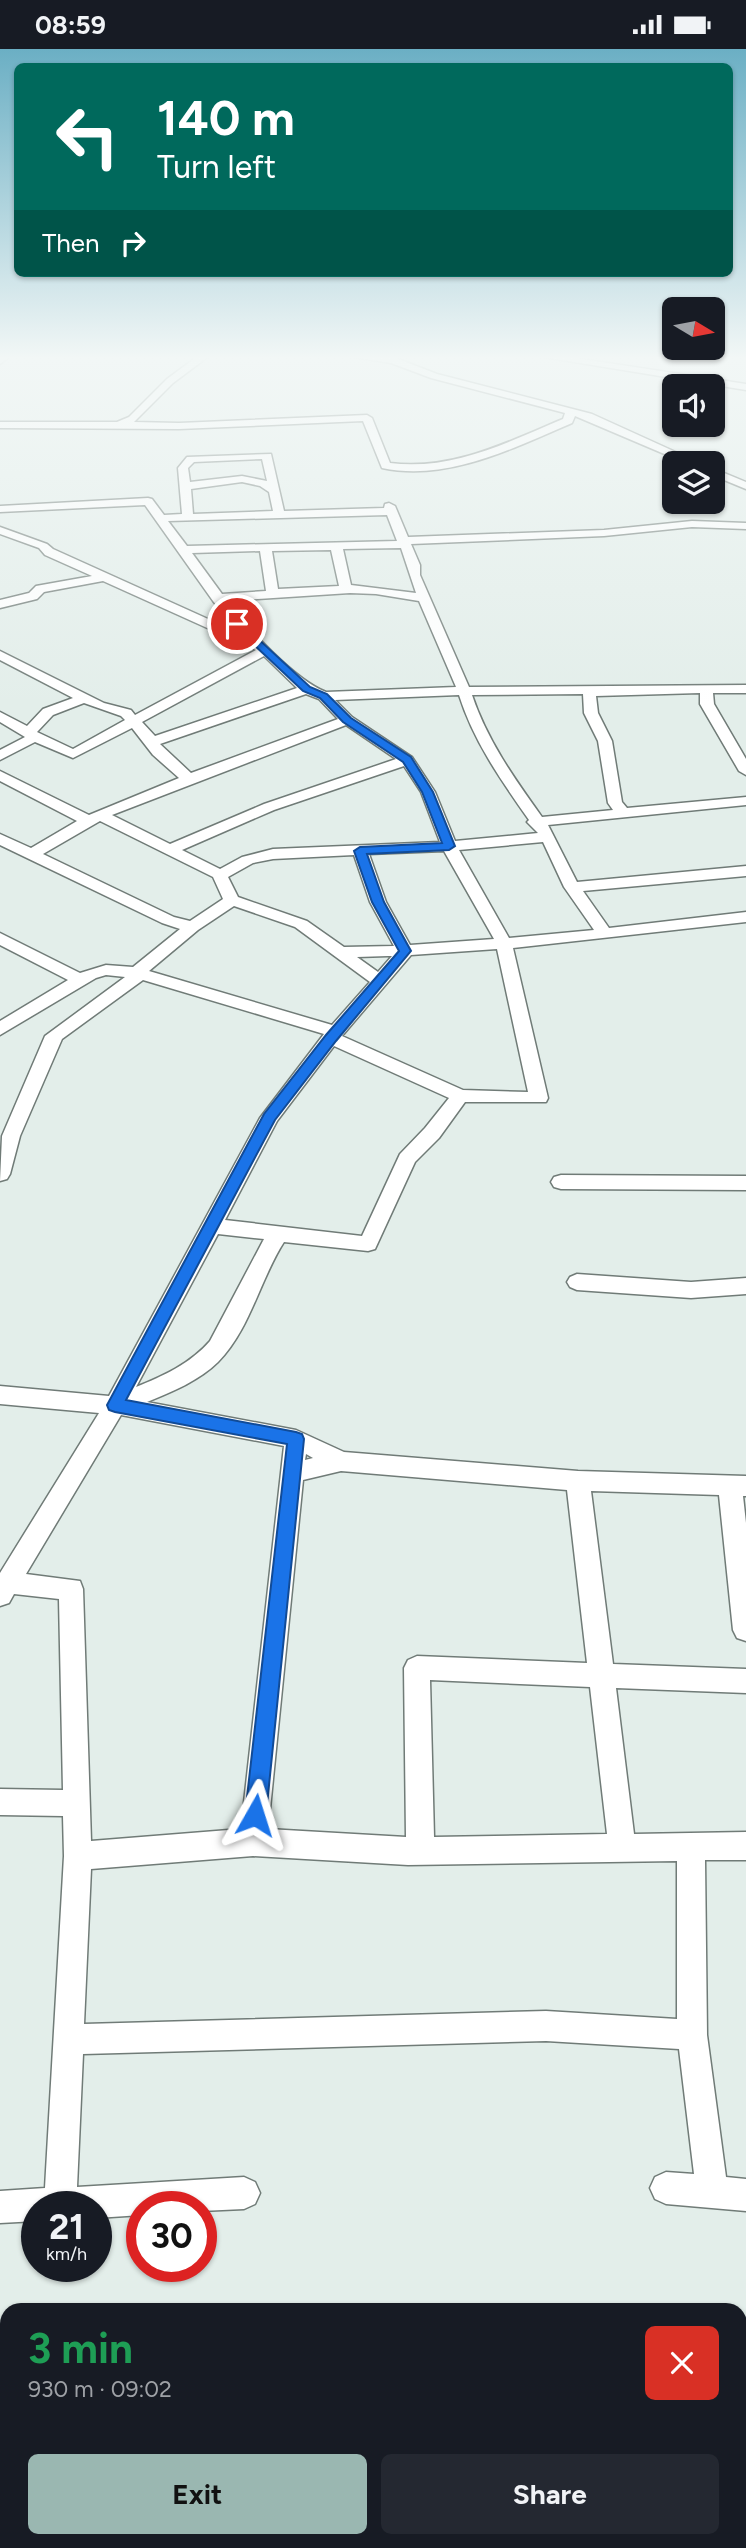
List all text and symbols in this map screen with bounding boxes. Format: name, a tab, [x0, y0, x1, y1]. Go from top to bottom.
text: 08:59	[35, 9, 106, 41]
text: 140 m	[157, 88, 295, 147]
icon: left	[42, 91, 133, 182]
text: Turn left	[157, 148, 276, 186]
icon: right	[114, 224, 152, 262]
text: Then	[42, 227, 100, 259]
north arrow	[662, 297, 724, 361]
map controls	[662, 297, 725, 514]
button: sound	[662, 374, 725, 437]
button: layers	[662, 451, 725, 514]
pin	[207, 594, 267, 654]
icon: arrive	[218, 605, 256, 643]
position arrow	[218, 1778, 292, 1852]
speed limit sign: 30	[126, 2191, 217, 2282]
text: 21	[49, 2206, 84, 2248]
text: km/h	[46, 2243, 87, 2265]
text: 3 min	[28, 2323, 133, 2374]
button: close	[645, 2326, 719, 2400]
text: 930 m · 09:02	[28, 2375, 172, 2403]
button: Exit	[28, 2454, 367, 2534]
button: Share	[381, 2454, 719, 2534]

